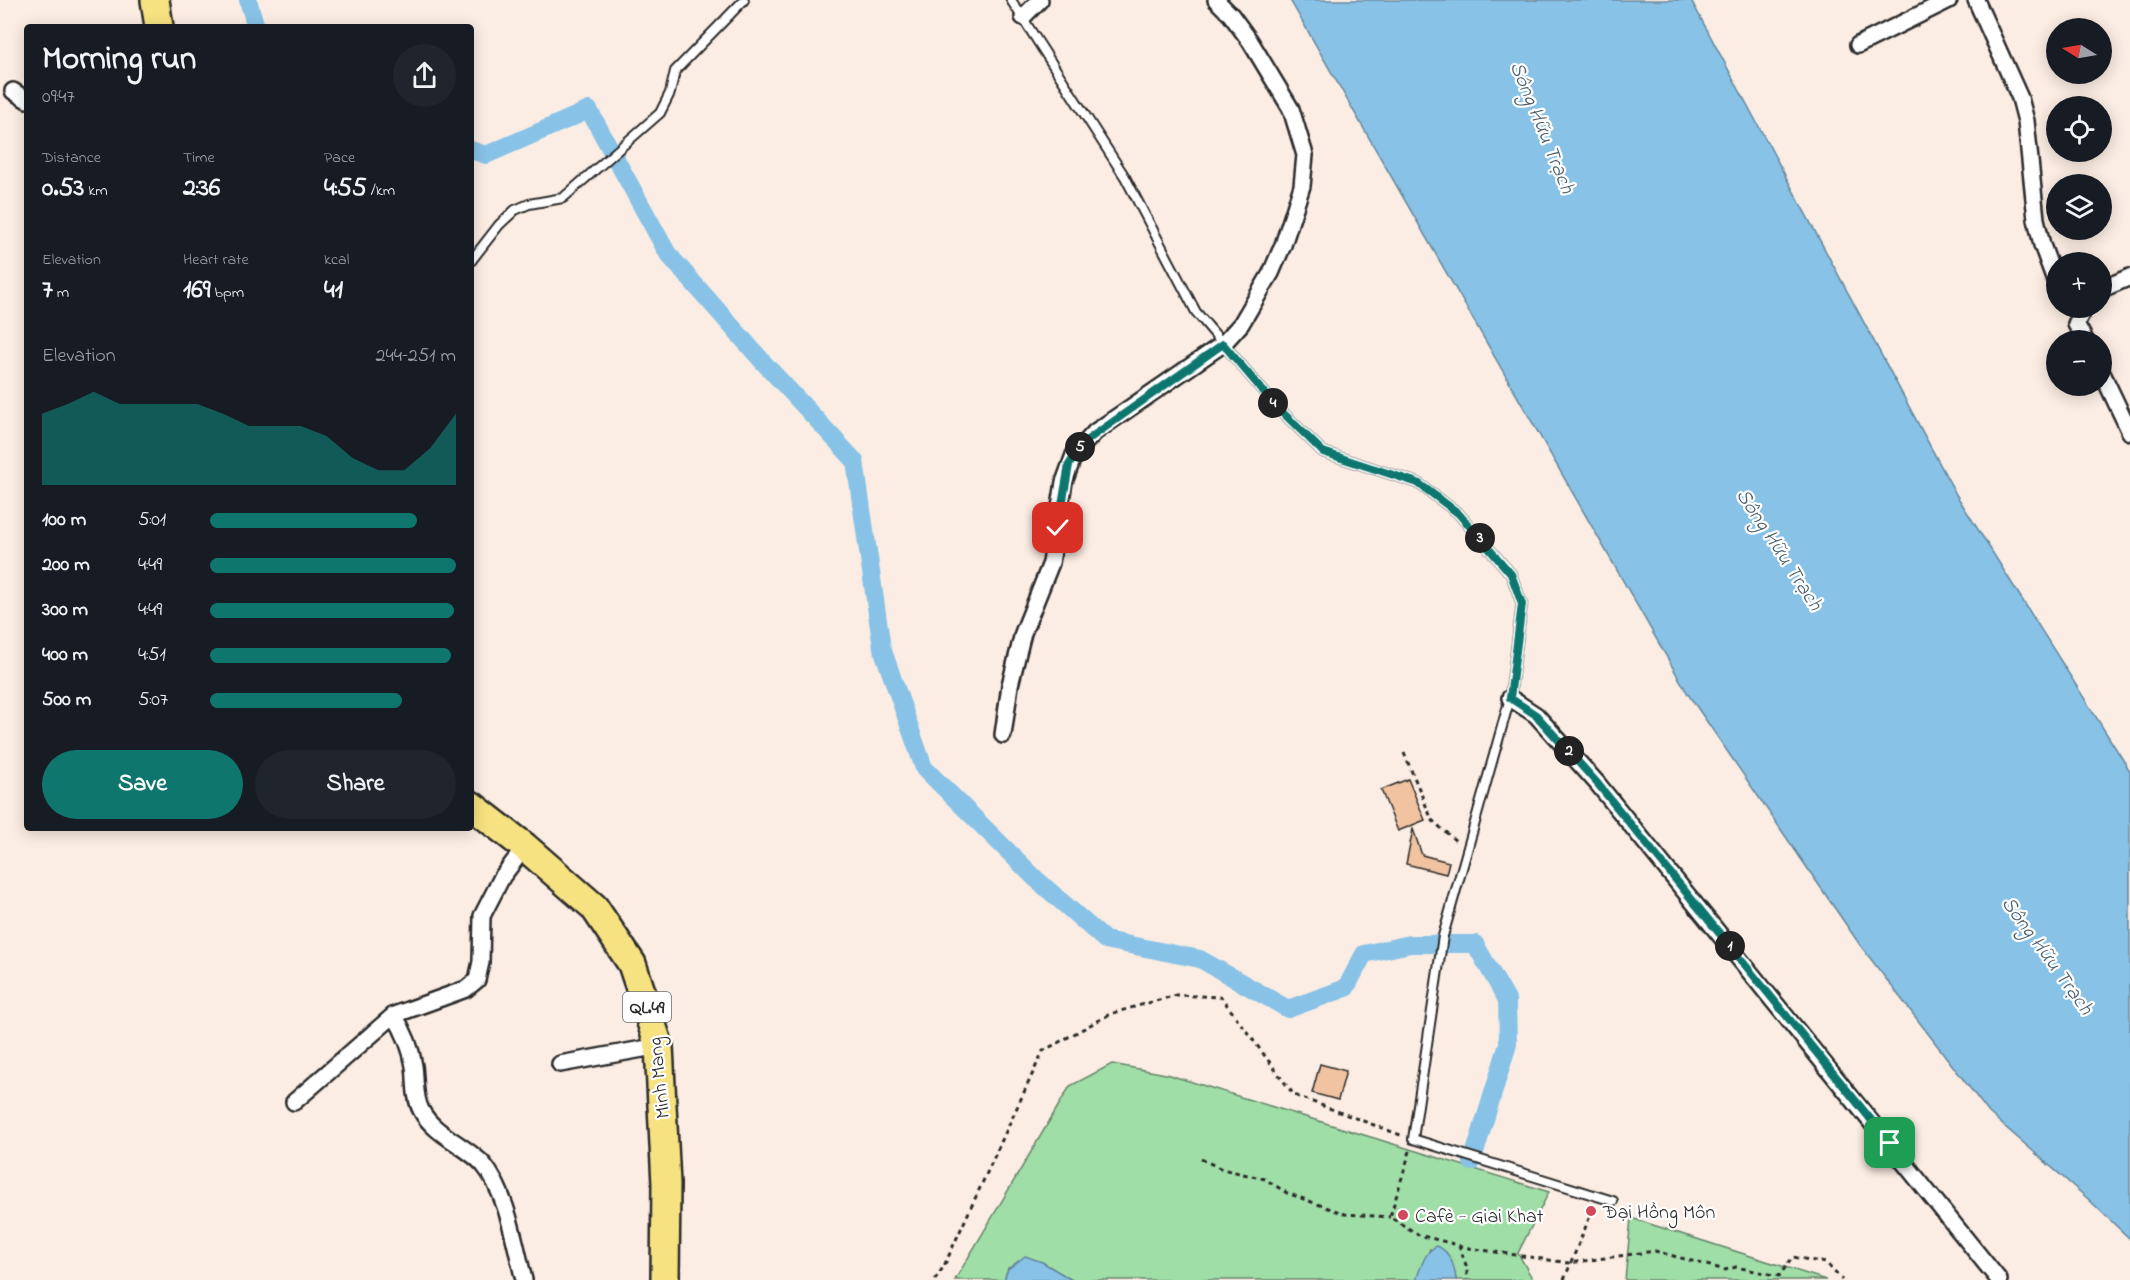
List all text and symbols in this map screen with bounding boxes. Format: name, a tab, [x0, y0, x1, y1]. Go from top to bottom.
north arrow	[2046, 18, 2112, 84]
map controls	[2046, 18, 2112, 396]
text: Morning run	[42, 36, 196, 84]
button: share	[393, 44, 456, 107]
water label: Sông Hữu Trạch	[1500, 57, 1582, 200]
text: 09:47	[42, 83, 75, 112]
button: locate	[2046, 96, 2112, 162]
text: Distance	[42, 146, 101, 170]
text: Time	[183, 146, 215, 170]
text: Pace	[324, 146, 355, 170]
text: 0.53	[42, 170, 84, 208]
text: 2:36	[183, 170, 220, 208]
text: 4:55	[324, 170, 367, 208]
button: layers	[2046, 174, 2112, 240]
text: km	[84, 179, 108, 203]
text: /km	[367, 179, 395, 203]
text: Elevation	[42, 248, 101, 272]
text: Heart rate	[183, 248, 249, 272]
text: kcal	[324, 248, 349, 272]
button: +	[2046, 252, 2112, 318]
text: 7	[42, 272, 53, 310]
text: 169	[183, 272, 211, 310]
text: 41	[324, 272, 343, 310]
text: m	[53, 281, 69, 305]
text: bpm	[211, 281, 244, 305]
button: −	[2046, 330, 2112, 396]
text: Elevation	[42, 342, 116, 371]
text: 244–251 m	[376, 342, 456, 371]
pin: 4	[1258, 388, 1288, 418]
text: 4	[1270, 391, 1276, 415]
pin: 5	[1065, 432, 1095, 462]
text: 5	[1075, 435, 1085, 459]
water label: Sông Hữu Trạch	[1727, 483, 1830, 618]
pin	[1032, 502, 1083, 553]
text: 100 m	[42, 506, 86, 535]
text: 5:01	[138, 506, 166, 535]
icon: check	[1041, 511, 1074, 544]
pin: 3	[1465, 523, 1495, 553]
text: 3	[1477, 526, 1483, 550]
text: 200 m	[42, 551, 90, 580]
text: 4:49	[138, 551, 162, 580]
text: 300 m	[42, 596, 88, 625]
text: 4:49	[138, 596, 162, 625]
text: 400 m	[42, 641, 88, 670]
text: 4:51	[138, 641, 166, 670]
text: 500 m	[42, 686, 91, 715]
text: 5:07	[138, 686, 168, 715]
pin: 2	[1554, 736, 1584, 766]
text: 2	[1565, 739, 1573, 763]
button: Save	[42, 750, 243, 819]
button: Share	[255, 750, 456, 819]
water label: Sông Hữu Trạch	[1992, 891, 2100, 1023]
pin: 1	[1715, 931, 1745, 961]
text: 1	[1727, 934, 1733, 958]
road number: QL.49	[623, 992, 671, 1022]
street label: Minh Mang	[642, 1035, 680, 1120]
pin	[1864, 1117, 1915, 1168]
icon: arrive	[1873, 1126, 1906, 1159]
place label: Đại Hồng Môn	[1602, 1199, 1715, 1229]
place label: Cafè - Giai Khat	[1415, 1203, 1544, 1232]
marker: Đại Hồng Môn	[1584, 1204, 1598, 1218]
marker: Cafè - Giai Khat	[1396, 1208, 1410, 1222]

